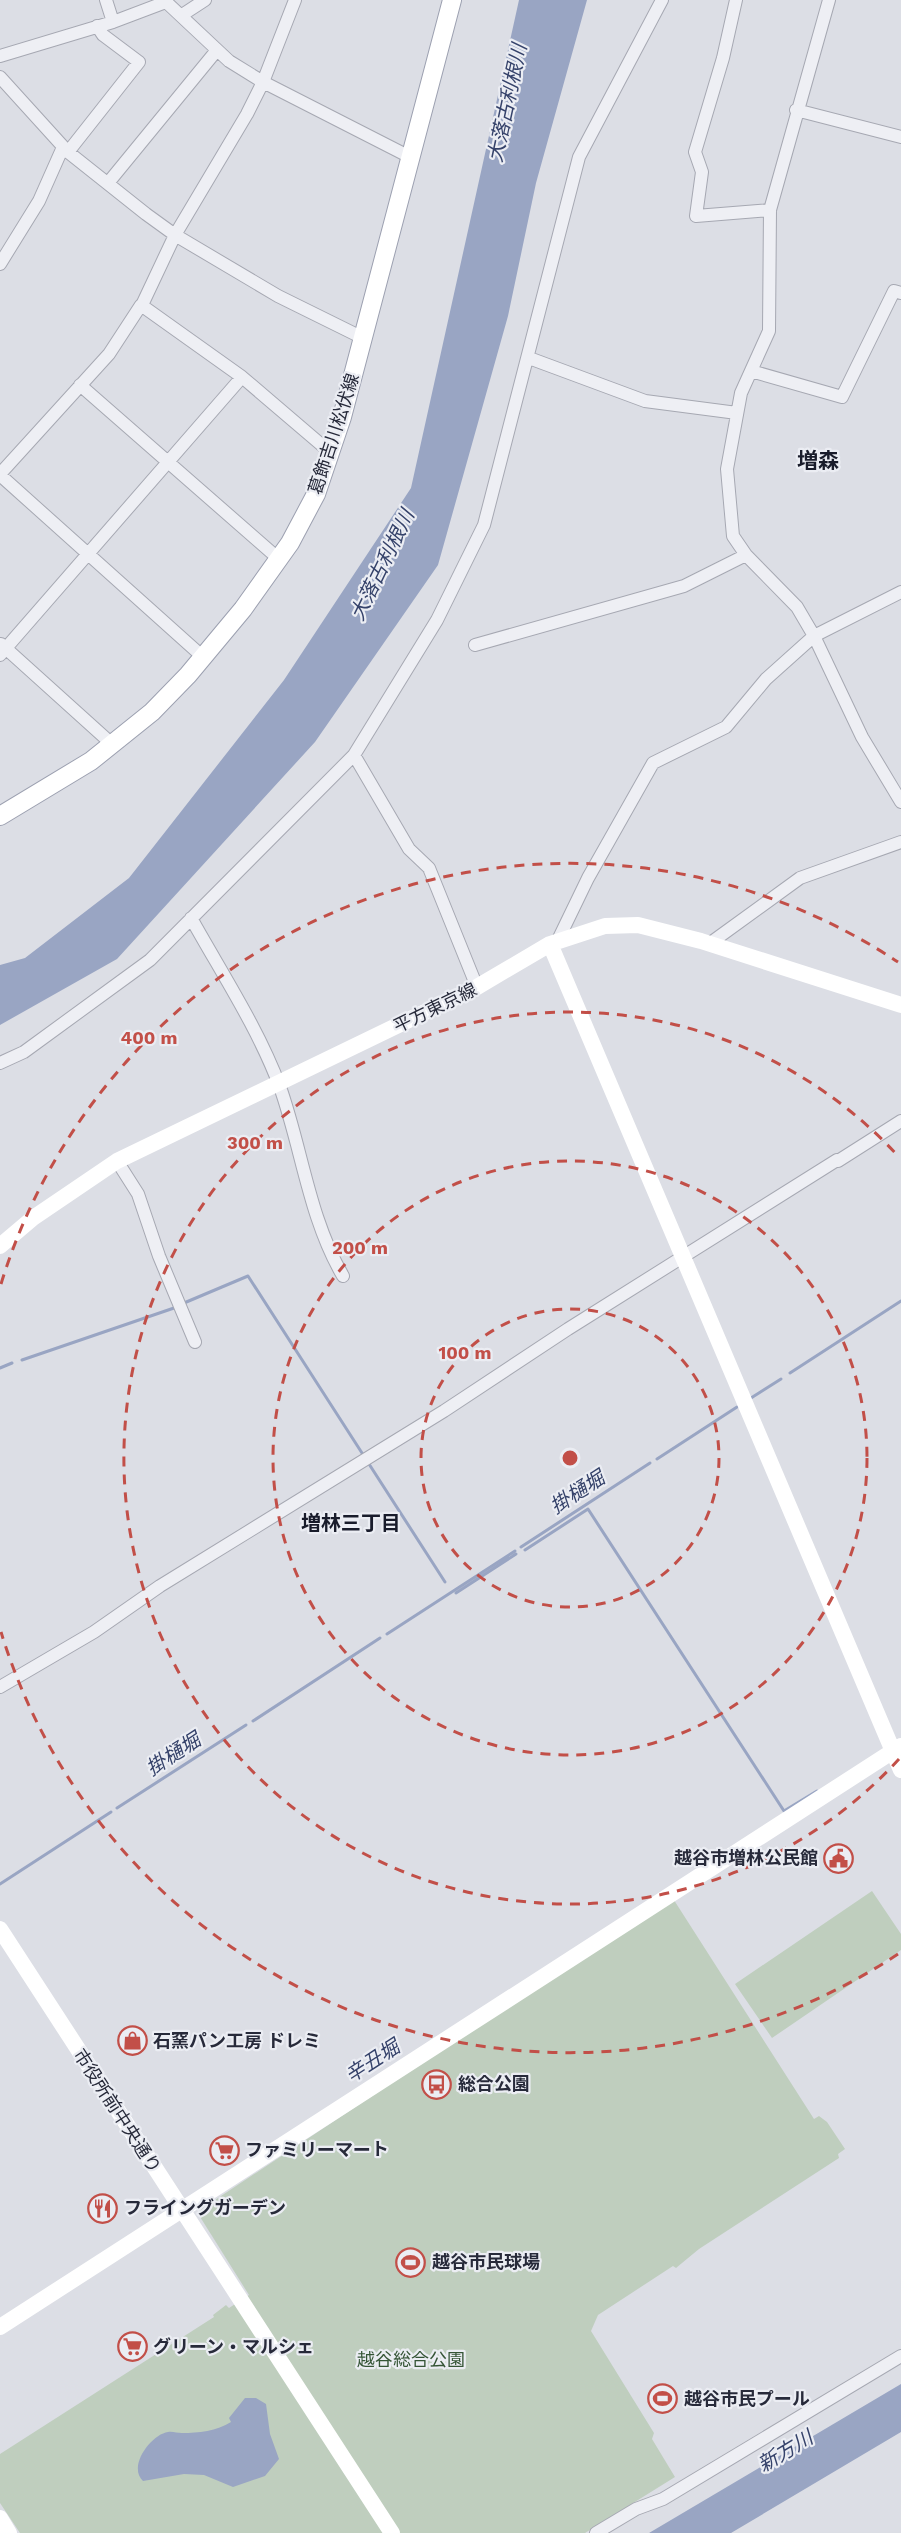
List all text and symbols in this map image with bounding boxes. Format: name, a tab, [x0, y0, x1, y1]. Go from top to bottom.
water label: 大落古利根川	[483, 40, 532, 164]
street label: 葛飾吉川松伏線	[304, 371, 363, 497]
district label: 増森	[797, 448, 839, 473]
water label: 大落古利根川	[345, 504, 420, 624]
street label: 平方東京線	[390, 978, 480, 1037]
text: 400 m	[121, 1027, 177, 1048]
text: 300 m	[227, 1132, 283, 1153]
text: 200 m	[332, 1237, 388, 1258]
text: 100 m	[438, 1342, 492, 1363]
centre of rings	[560, 1448, 580, 1468]
water label: 掛樋堀	[545, 1464, 611, 1518]
district label: 増林三丁目	[301, 1511, 401, 1535]
water label: 掛樋堀	[141, 1726, 207, 1780]
public building icon: 越谷市増林公民館	[823, 1842, 855, 1874]
place label: 越谷市増林公民館	[674, 1847, 818, 1868]
shop icon: 石窯パン工房 ドレミ	[116, 2025, 148, 2057]
place label: 石窯パン工房 ドレミ	[153, 2030, 321, 2051]
water label: 辛丑堀	[340, 2033, 406, 2087]
street label: 市役所前中央通り	[69, 2045, 165, 2177]
bus stop icon: 総合公園	[421, 2068, 453, 2100]
place label: 総合公園	[458, 2073, 530, 2094]
supermarket icon: ファミリーマート	[208, 2134, 240, 2166]
place label: ファミリーマート	[245, 2139, 389, 2160]
restaurant icon: フライングガーデン	[87, 2192, 119, 2224]
place label: フライングガーデン	[124, 2197, 286, 2218]
sports icon: 越谷市民球場	[395, 2246, 427, 2278]
place label: 越谷市民球場	[432, 2251, 540, 2272]
supermarket icon: グリーン・マルシェ	[116, 2331, 148, 2363]
place label: グリーン・マルシェ	[153, 2336, 314, 2357]
park label: 越谷総合公園	[357, 2349, 465, 2370]
sports icon: 越谷市民プール	[647, 2383, 679, 2415]
place label: 越谷市民プール	[684, 2388, 810, 2409]
water label: 新方川	[753, 2424, 819, 2477]

